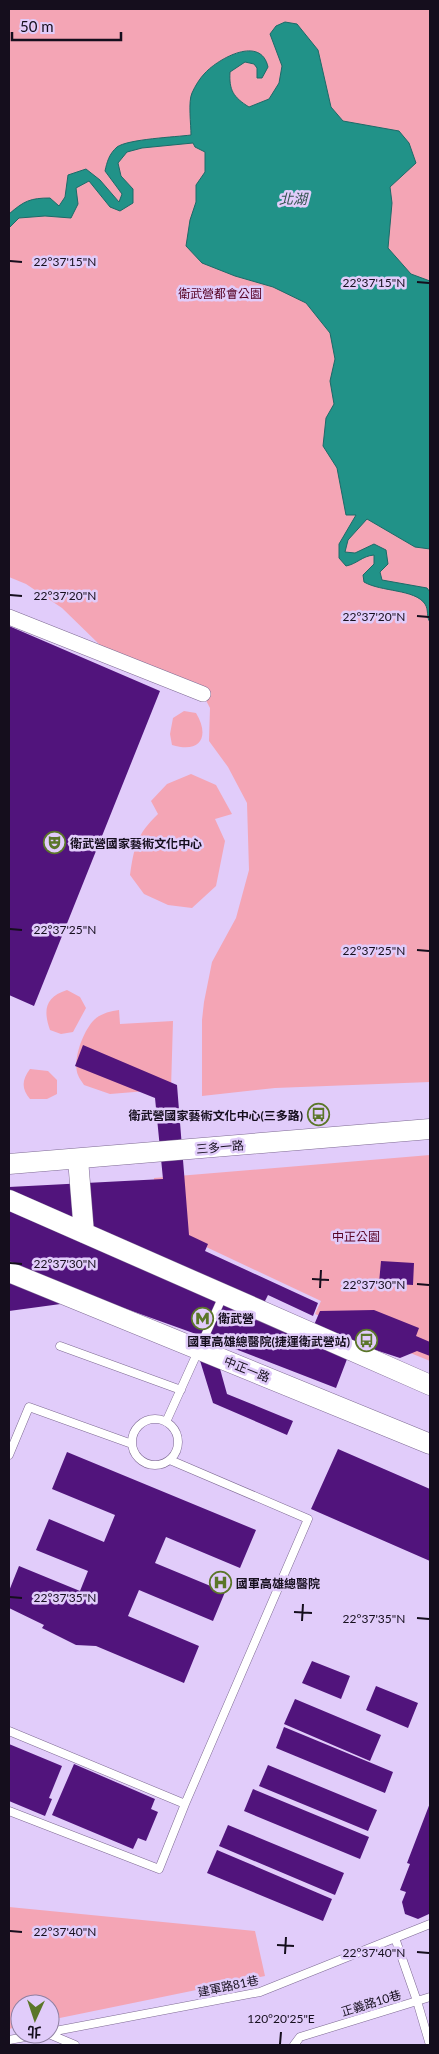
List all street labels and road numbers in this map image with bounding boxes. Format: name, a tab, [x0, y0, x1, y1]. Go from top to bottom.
street label: 三多一路	[195, 1137, 245, 1157]
street label: 中正一路	[222, 1353, 272, 1385]
street label: 建軍路81巷	[196, 1972, 260, 2000]
street label: 正義路10巷	[339, 1987, 403, 2019]

